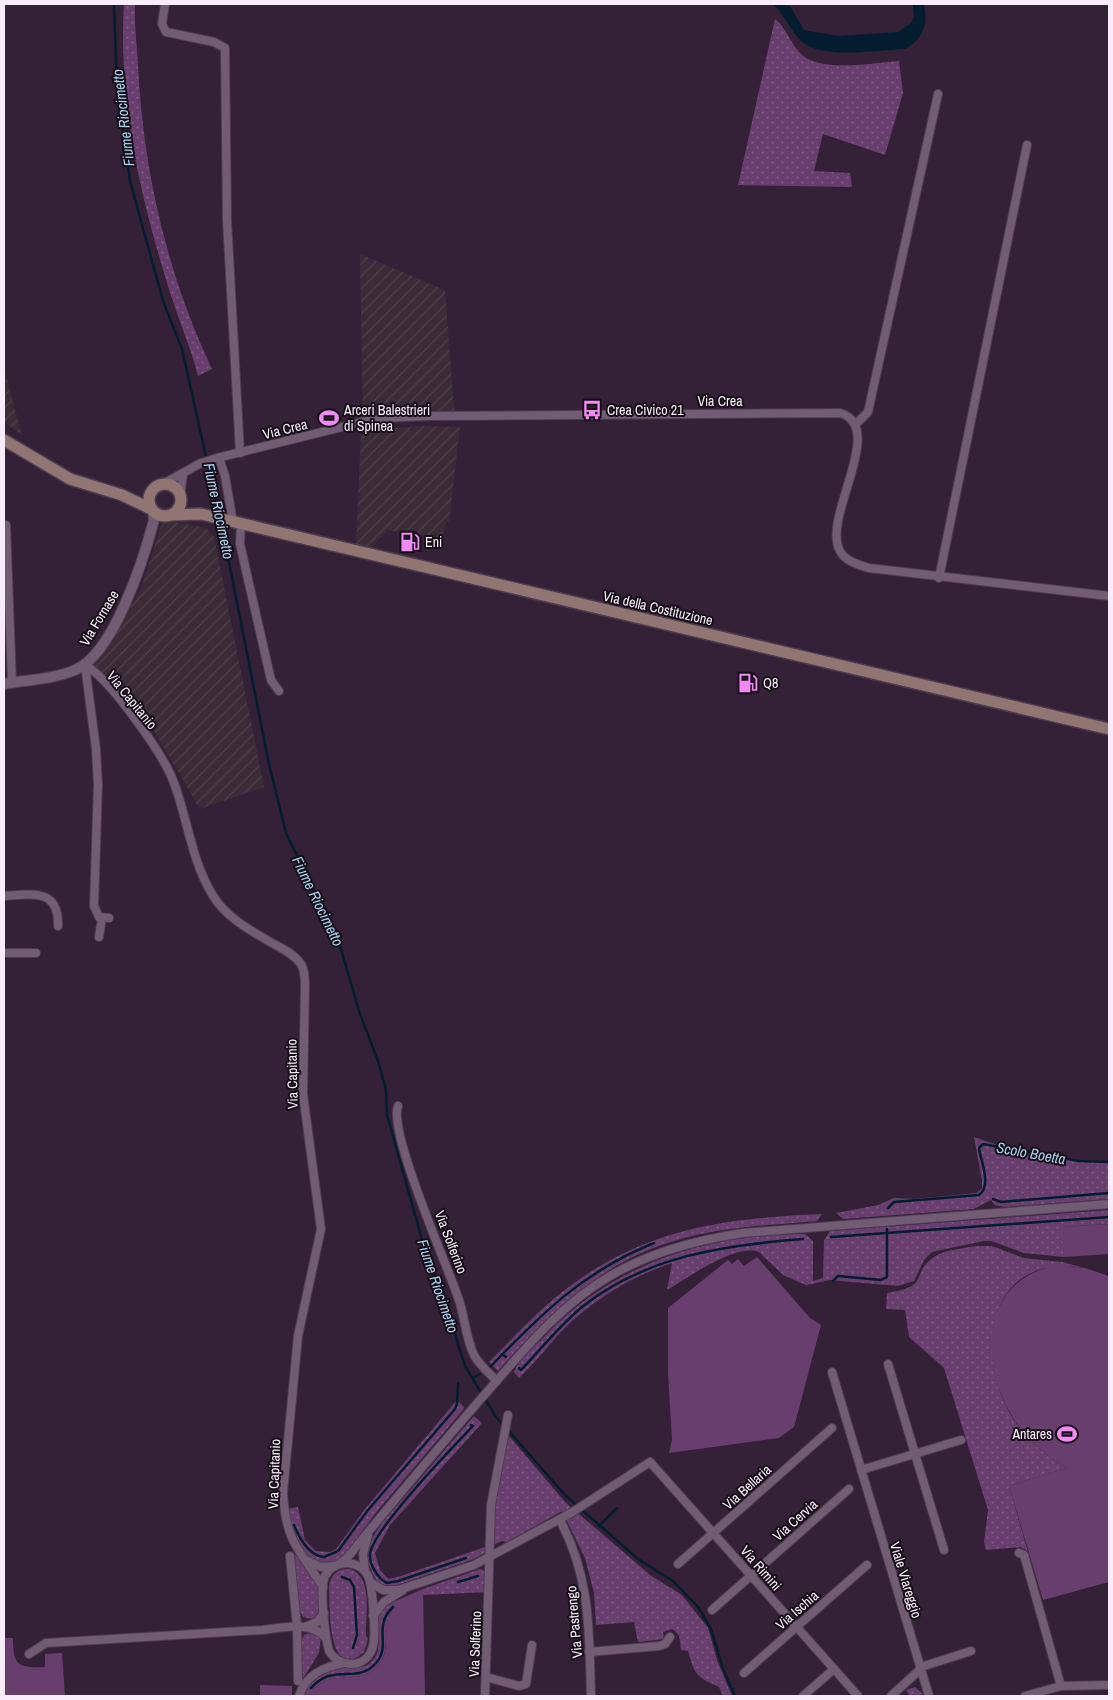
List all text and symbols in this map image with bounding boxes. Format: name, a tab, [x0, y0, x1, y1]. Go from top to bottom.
water label: Fiume Riocimetto	[107, 68, 139, 168]
street label: Via Crea	[697, 392, 743, 410]
bus stop icon: Crea Civico 21	[581, 399, 603, 421]
place label: Arceri Balestrieri di Spinea	[343, 401, 430, 435]
place label: Crea Civico 21	[607, 401, 684, 419]
sports icon: Arceri Balestrieri di Spinea	[318, 407, 340, 429]
street label: Via Crea	[261, 415, 310, 443]
water label: Fiume Riocimetto	[199, 461, 239, 561]
fuel station icon: Eni	[399, 531, 421, 553]
place label: Eni	[425, 533, 442, 551]
street label: Via Fornase	[75, 587, 123, 649]
street label: Via della Costituzione	[601, 587, 715, 629]
street label: Via Capitanio	[103, 667, 161, 733]
fuel station icon: Q8	[737, 672, 759, 694]
place label: Q8	[763, 674, 778, 692]
water label: Fiume Riocimetto	[287, 852, 349, 950]
street label: Via Capitanio	[282, 1039, 302, 1109]
water label: Scolo Boetta	[995, 1137, 1067, 1169]
street label: Via Solferino	[431, 1208, 471, 1276]
water label: Fiume Riocimetto	[412, 1236, 464, 1336]
sports icon: Antares	[1056, 1423, 1078, 1445]
place label: Antares	[1011, 1425, 1052, 1443]
street label: Via Capitanio	[264, 1439, 284, 1509]
street label: Via Bellaria	[719, 1460, 775, 1513]
street label: Via Cervia	[769, 1495, 822, 1545]
street label: Viale Viareggio	[886, 1540, 926, 1620]
street label: Via Rimini	[736, 1542, 786, 1594]
street label: Via Pastrengo	[562, 1585, 586, 1659]
street label: Via Ischia	[772, 1586, 823, 1633]
street label: Via Solferino	[465, 1611, 485, 1677]

